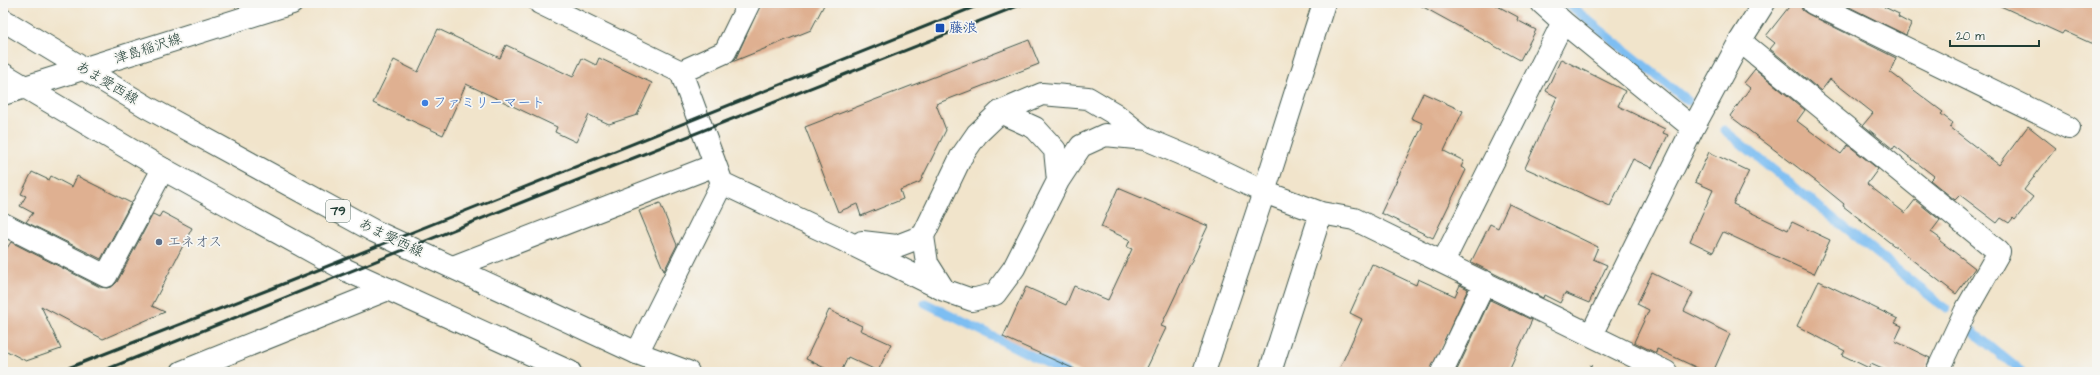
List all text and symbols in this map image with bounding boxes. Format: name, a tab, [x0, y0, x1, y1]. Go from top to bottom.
place label: 藤浪	[949, 18, 978, 38]
marker: 藤浪	[934, 22, 946, 34]
scale bar	[1950, 22, 2039, 48]
text: 20 m	[1956, 28, 1985, 45]
street label: 津島稲沢線	[112, 29, 184, 69]
street label: あま愛西線	[72, 56, 142, 110]
place label: ファミリーマート	[433, 93, 545, 113]
marker: ファミリーマート	[420, 98, 430, 108]
road number: 79	[326, 200, 350, 222]
street label: あま愛西線	[355, 214, 427, 262]
place label: エネオス	[167, 232, 222, 252]
marker: エネオス	[154, 237, 164, 247]

